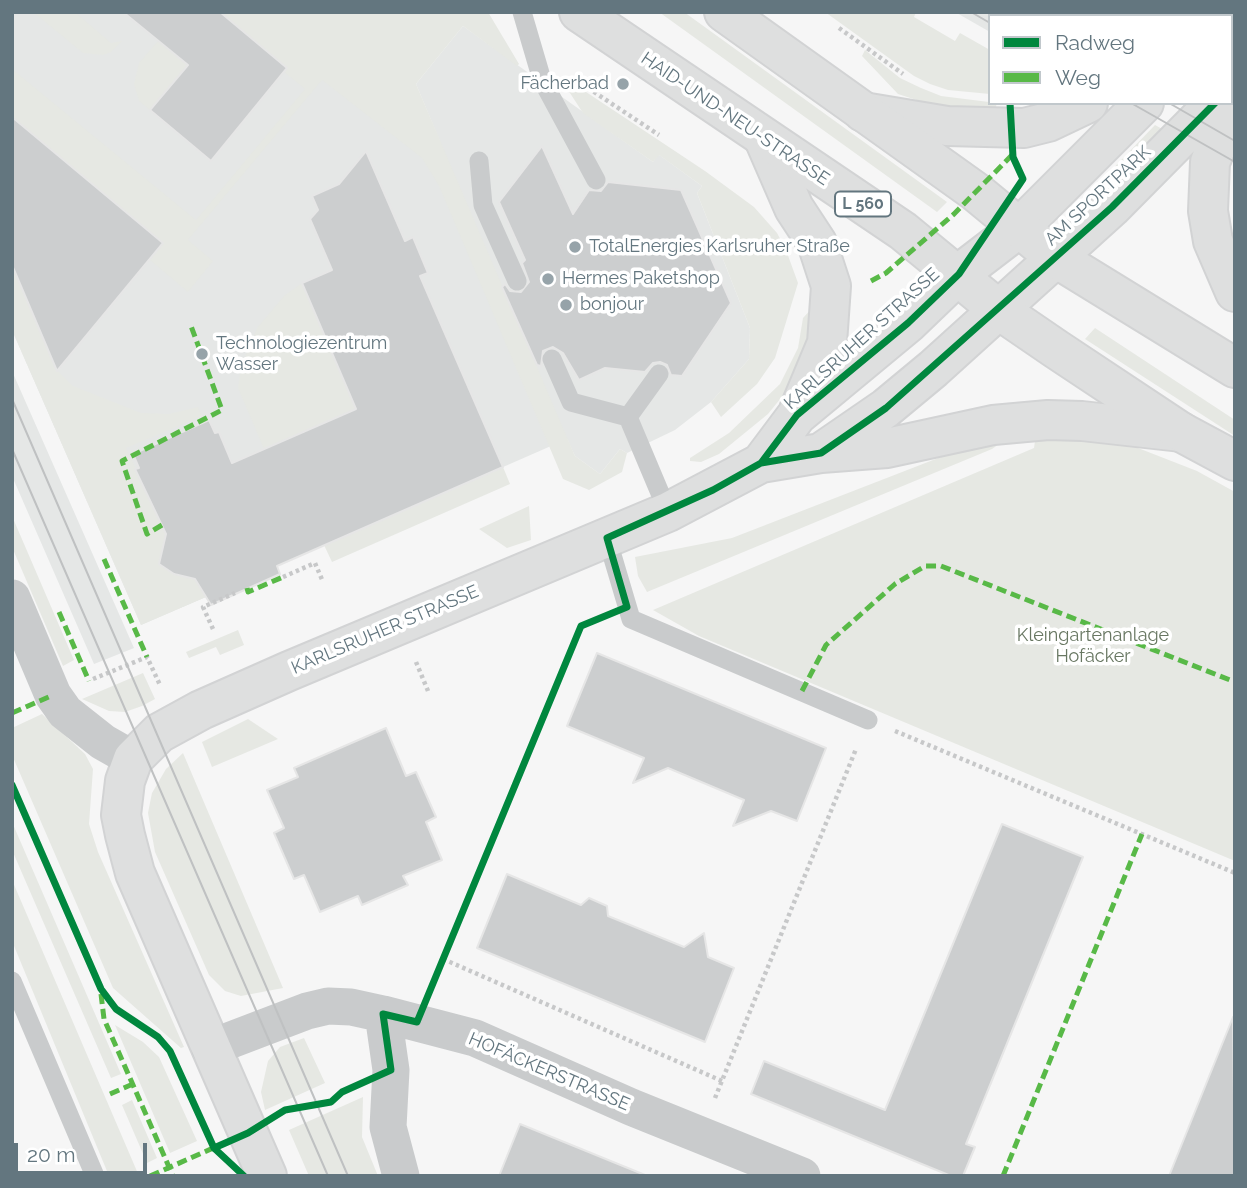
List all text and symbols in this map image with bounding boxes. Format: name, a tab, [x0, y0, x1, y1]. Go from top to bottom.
legend	[988, 14, 1233, 105]
text: Radweg	[1055, 30, 1135, 55]
street label: HAID-UND-NEU-STRASSE	[637, 48, 833, 190]
text: Weg	[1055, 65, 1101, 90]
place label: Fächerbad	[520, 73, 609, 95]
marker: Fächerbad	[615, 76, 631, 92]
street label: AM SPORTPARK	[1041, 142, 1155, 250]
road number: L 560	[835, 192, 891, 216]
place label: TotalEnergies Karlsruher Straße	[589, 236, 850, 258]
marker: TotalEnergies Karlsruher Straße	[567, 239, 583, 255]
street label: KARLSRUHER STRASSE	[780, 264, 944, 414]
place label: Hermes Paketshop	[562, 268, 720, 290]
marker: Hermes Paketshop	[540, 271, 556, 287]
place label: bonjour	[580, 294, 644, 316]
marker: bonjour	[558, 297, 574, 313]
place label: Technologiezentrum Wasser	[216, 333, 387, 376]
marker: Technologiezentrum Wasser	[194, 346, 210, 362]
street label: KARLSRUHER STRASSE	[288, 581, 482, 679]
park label: Kleingartenanlage Hofäcker	[1017, 625, 1169, 668]
street label: HOFÄCKERSTRASSE	[465, 1028, 633, 1116]
scale bar	[18, 1128, 150, 1172]
text: 20 m	[27, 1142, 75, 1167]

